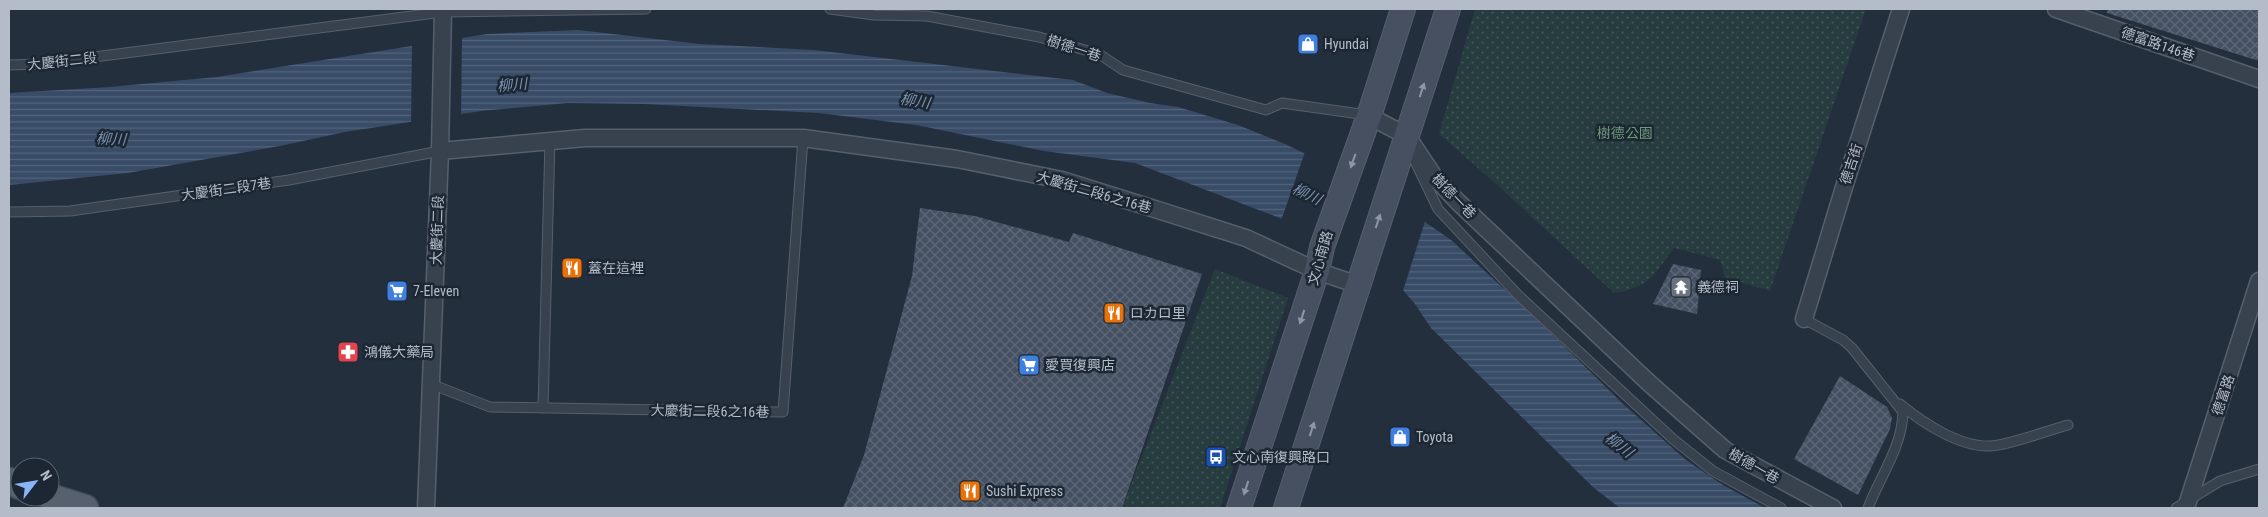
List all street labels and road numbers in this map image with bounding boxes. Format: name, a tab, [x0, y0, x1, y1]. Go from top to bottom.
street label: 德富路146巷	[2119, 24, 2197, 64]
street label: 樹德一巷	[1045, 32, 1103, 64]
street label: 大慶街二段	[26, 49, 98, 73]
street label: 德吉街	[1837, 142, 1865, 186]
street label: 大慶街二段6之16巷	[1035, 168, 1153, 216]
street label: 樹德一巷	[1429, 170, 1479, 222]
street label: 大慶街二段7巷	[180, 175, 272, 203]
street label: 大慶街二段	[428, 195, 446, 265]
street label: 文心南路	[1305, 229, 1335, 287]
street label: 德富路	[2209, 373, 2237, 417]
street label: 大慶街二段6之16巷	[651, 402, 769, 420]
street label: 樹德一巷	[1726, 445, 1782, 487]

